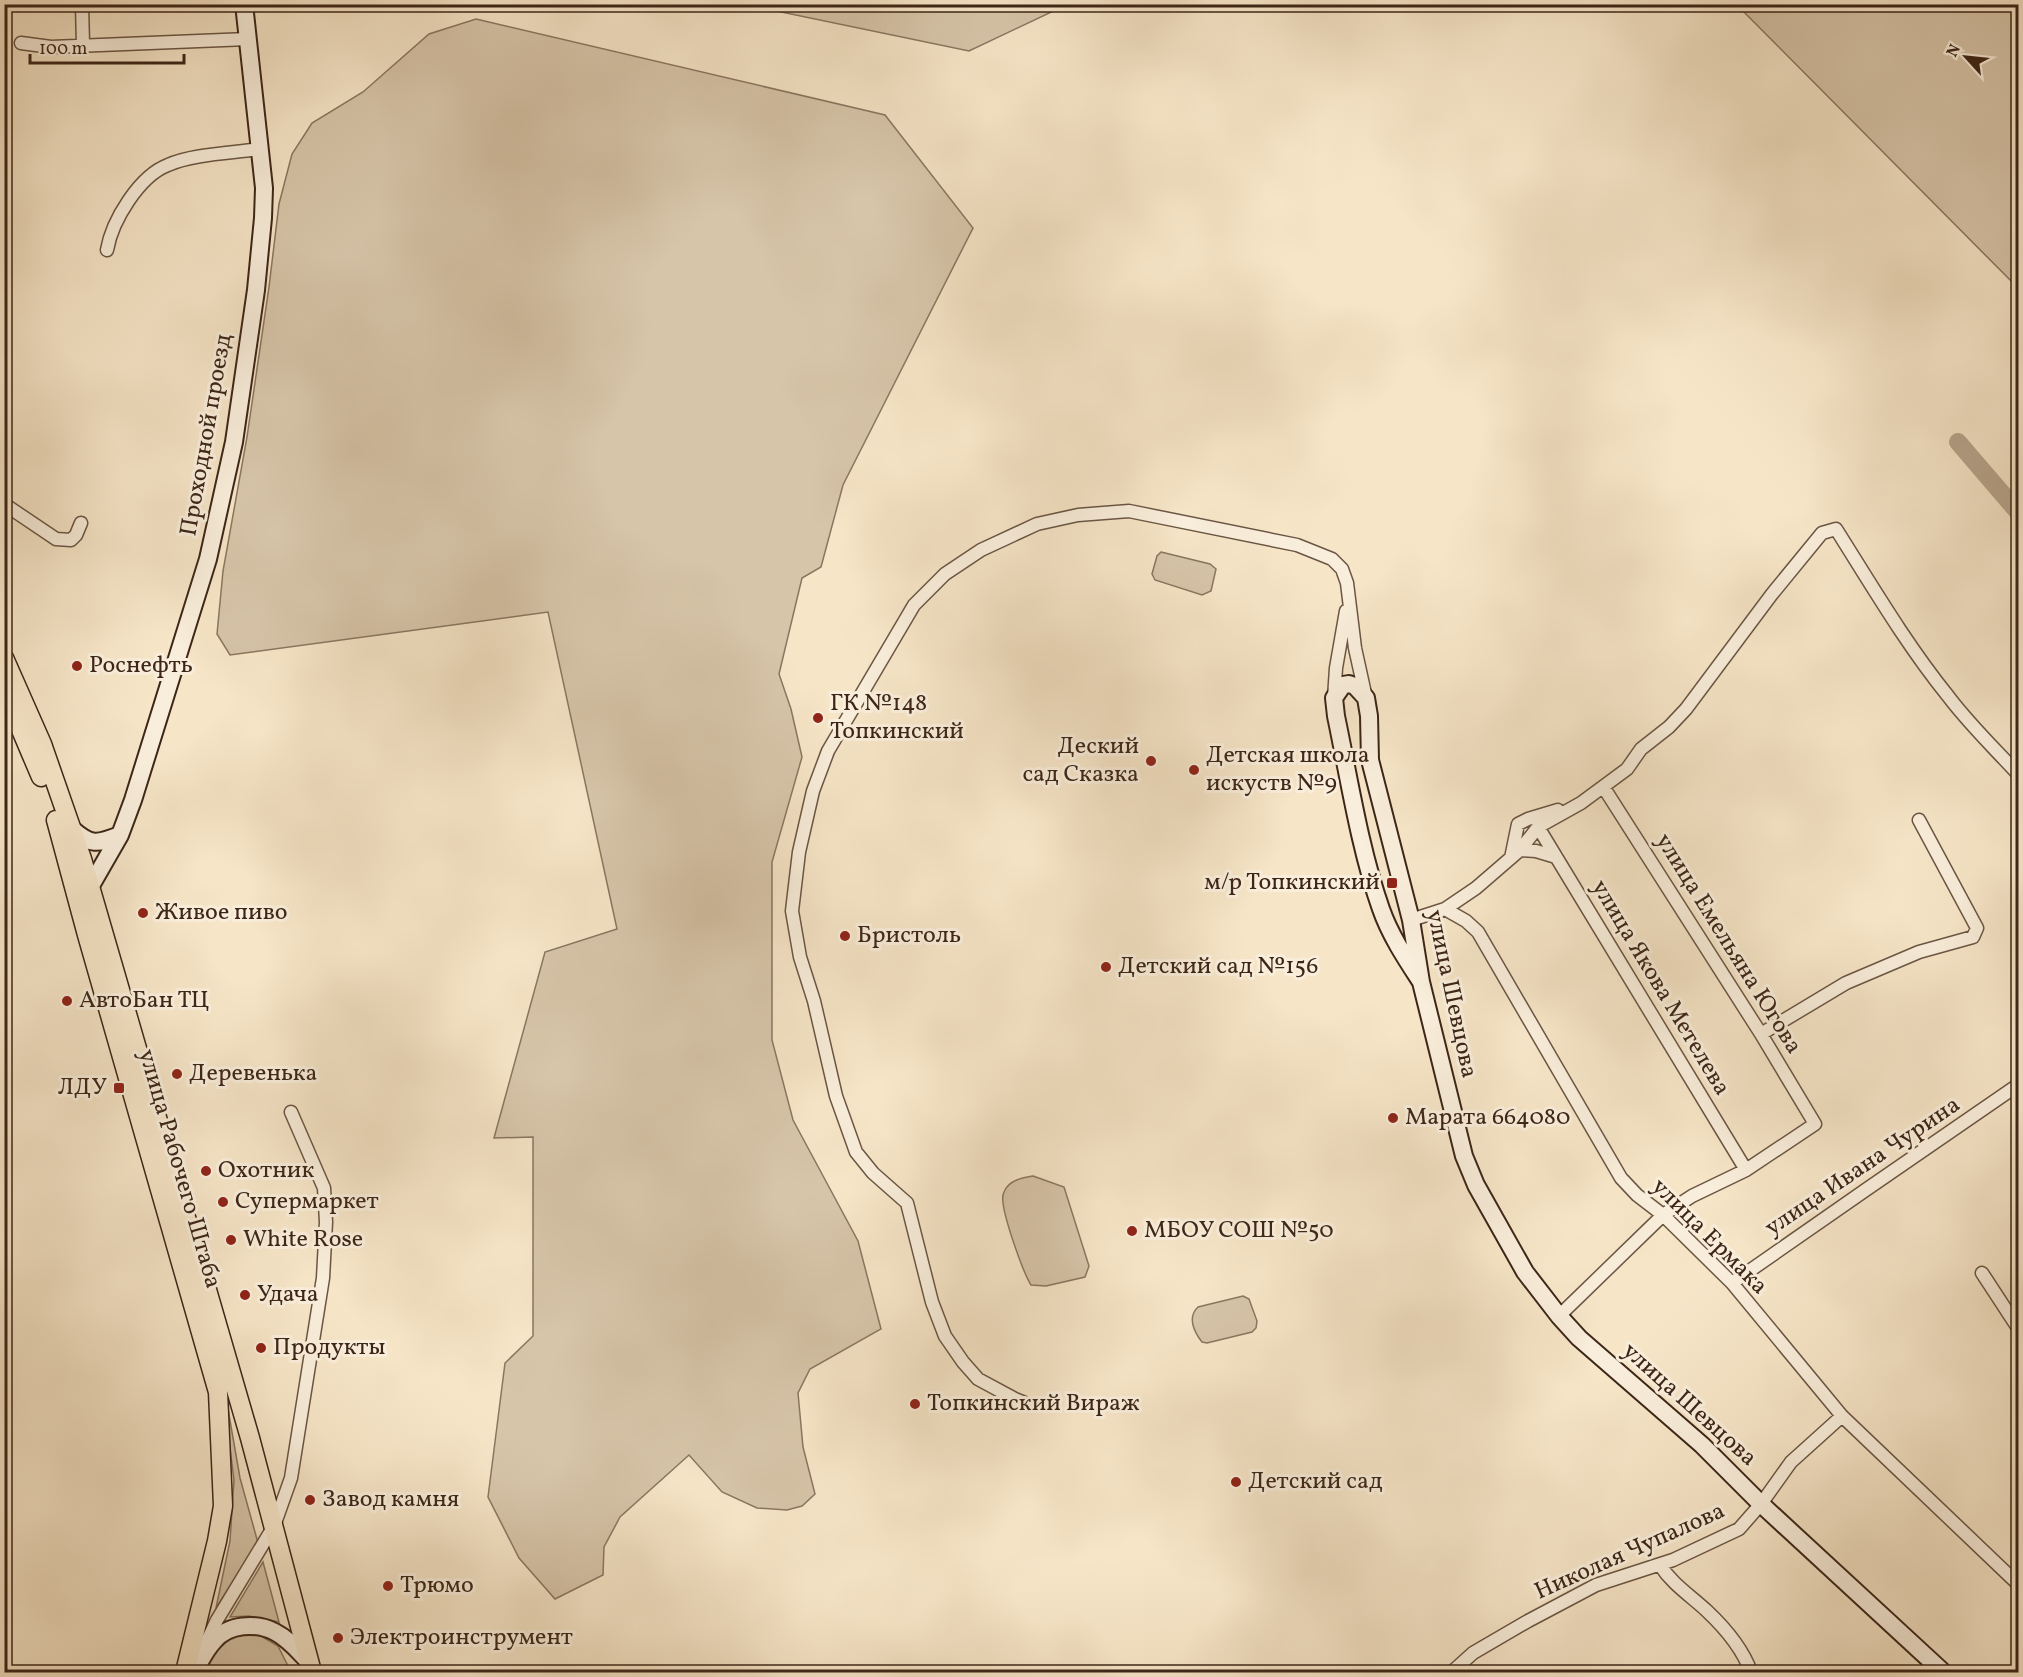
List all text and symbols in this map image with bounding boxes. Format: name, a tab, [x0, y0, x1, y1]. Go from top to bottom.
scale bar	[30, 27, 184, 65]
north arrow	[1936, 27, 1996, 87]
text: 100 m	[39, 37, 88, 62]
text: N	[1942, 41, 1967, 61]
street label: Проходной проезд	[172, 331, 242, 539]
place label: Роснефть	[89, 649, 193, 683]
marker: Роснефть	[70, 659, 84, 673]
place label: ГК №148 Топкинский	[830, 687, 964, 749]
marker: ГК №148 Топкинский	[811, 711, 825, 725]
place label: Деский сад Сказка	[1022, 730, 1139, 792]
place label: Детская школа искуств №9	[1206, 739, 1370, 801]
marker: Деский сад Сказка	[1144, 754, 1158, 768]
marker: Детская школа искуств №9	[1187, 763, 1201, 777]
street label: улица Емельяна Югова	[1646, 827, 1810, 1061]
place label: м/р Топкинский	[1204, 866, 1380, 900]
street label: улица Якова Метелева	[1582, 874, 1738, 1102]
marker: м/р Топкинский	[1385, 876, 1399, 890]
place label: Живое пиво	[155, 896, 288, 930]
marker: Живое пиво	[136, 906, 150, 920]
street label: улица Шевцова	[1417, 907, 1485, 1081]
place label: Бристоль	[857, 919, 961, 953]
marker: Бристоль	[838, 929, 852, 943]
place label: Детский сад №156	[1118, 950, 1318, 984]
marker: Детский сад №156	[1099, 960, 1113, 974]
place label: АвтоБан ТЦ	[79, 984, 210, 1018]
marker: АвтоБан ТЦ	[60, 994, 74, 1008]
street label: улица Рабочего Штаба	[129, 1045, 229, 1293]
place label: Деревенька	[189, 1057, 317, 1091]
marker: Деревенька	[170, 1067, 184, 1081]
place label: ЛДУ	[58, 1071, 107, 1105]
marker: ЛДУ	[112, 1081, 126, 1095]
street label: улица Ивана Чурина	[1759, 1089, 1967, 1245]
place label: Марата 664080	[1405, 1101, 1570, 1135]
marker: Марата 664080	[1386, 1111, 1400, 1125]
place label: Охотник	[218, 1154, 314, 1188]
marker: Охотник	[199, 1164, 213, 1178]
street label: улица Ермака	[1643, 1171, 1775, 1303]
place label: Супермаркет	[235, 1185, 379, 1219]
marker: Супермаркет	[216, 1195, 230, 1209]
place label: МБОУ СОШ №50	[1144, 1214, 1334, 1248]
place label: White Rose	[243, 1223, 363, 1257]
marker: МБОУ СОШ №50	[1125, 1224, 1139, 1238]
marker: White Rose	[224, 1233, 238, 1247]
place label: Удача	[257, 1278, 319, 1312]
marker: Удача	[238, 1288, 252, 1302]
place label: Продукты	[273, 1331, 385, 1365]
street label: улица Шевцова	[1614, 1335, 1764, 1475]
marker: Продукты	[254, 1341, 268, 1355]
place label: Топкинский Вираж	[927, 1387, 1140, 1421]
marker: Топкинский Вираж	[908, 1397, 922, 1411]
place label: Детский сад	[1248, 1465, 1383, 1499]
marker: Детский сад	[1229, 1475, 1243, 1489]
place label: Завод камня	[322, 1483, 459, 1517]
marker: Завод камня	[303, 1493, 317, 1507]
street label: Николая Чупалова	[1529, 1495, 1731, 1609]
place label: Трюмо	[400, 1569, 474, 1603]
marker: Трюмо	[381, 1579, 395, 1593]
place label: Электроинструмент	[350, 1621, 573, 1655]
marker: Электроинструмент	[331, 1631, 345, 1645]

